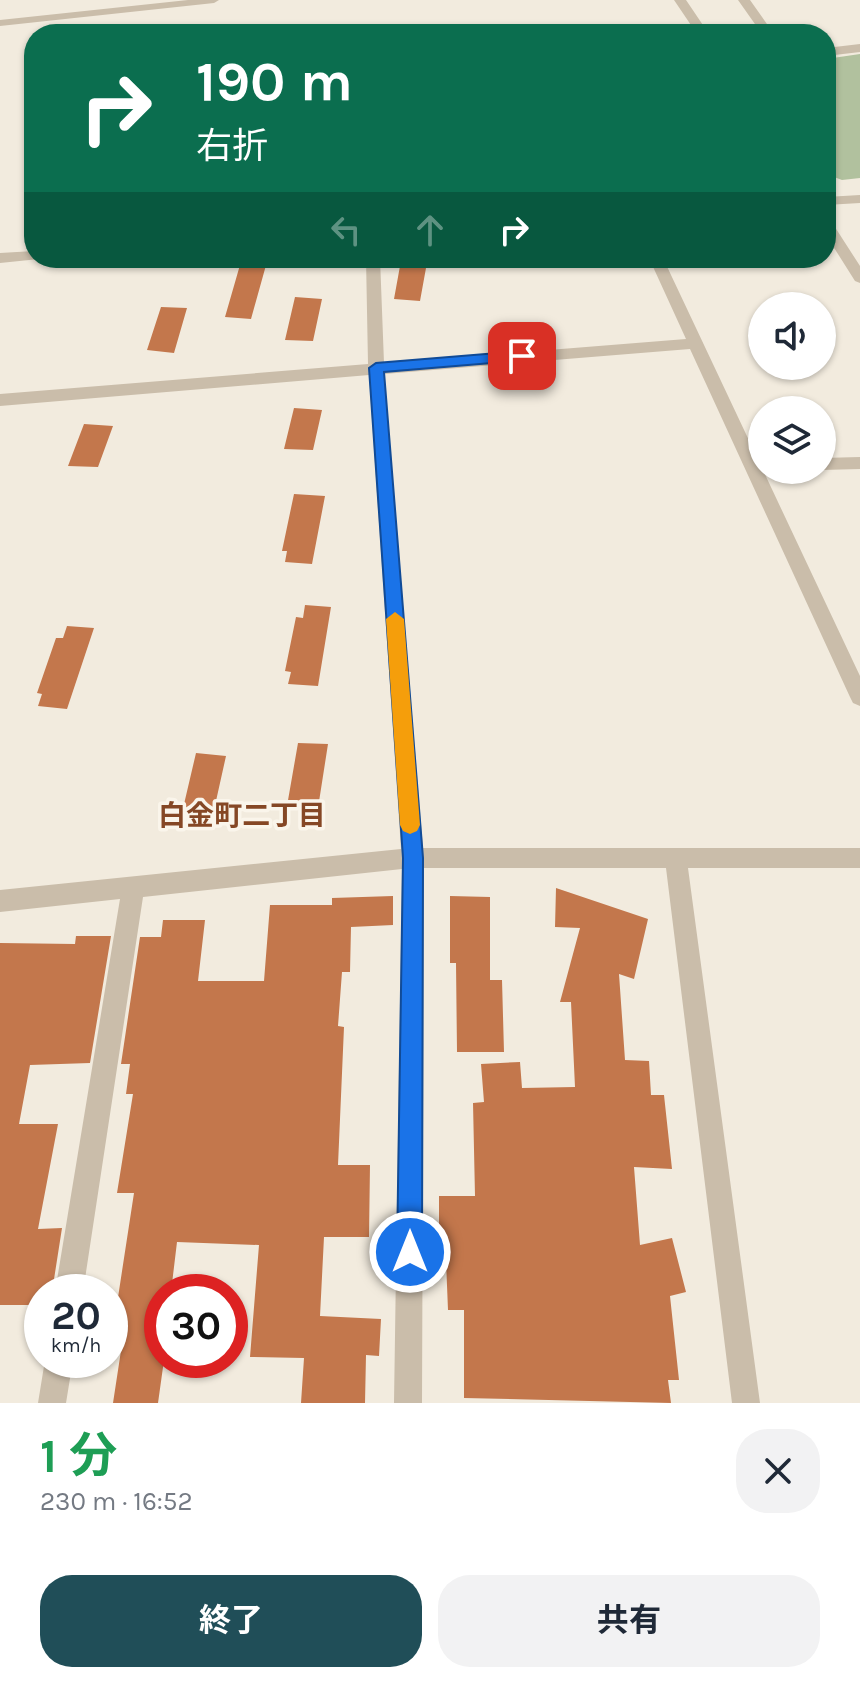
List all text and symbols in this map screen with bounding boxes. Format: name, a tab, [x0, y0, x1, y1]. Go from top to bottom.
text: 190 m	[196, 49, 353, 114]
icon: right	[64, 56, 168, 160]
text: 右折	[196, 125, 268, 167]
icon: left	[324, 208, 368, 252]
icon: ahead	[408, 208, 452, 252]
icon: right	[492, 208, 536, 252]
map controls	[748, 292, 836, 484]
button: sound	[748, 292, 836, 380]
pin	[488, 322, 556, 390]
icon: arrive	[500, 334, 544, 378]
button: layers	[748, 396, 836, 484]
district label: 白金町二丁目	[158, 799, 326, 832]
position arrow	[368, 1210, 452, 1294]
speed limit sign: 30	[144, 1274, 248, 1378]
text: 20	[51, 1292, 101, 1339]
text: km/h	[51, 1334, 101, 1357]
text: 1 分	[40, 1428, 117, 1484]
button: close	[736, 1429, 820, 1513]
text: 230 m · 16:52	[40, 1486, 193, 1517]
button: 終了	[40, 1575, 422, 1667]
button: 共有	[438, 1575, 820, 1667]

